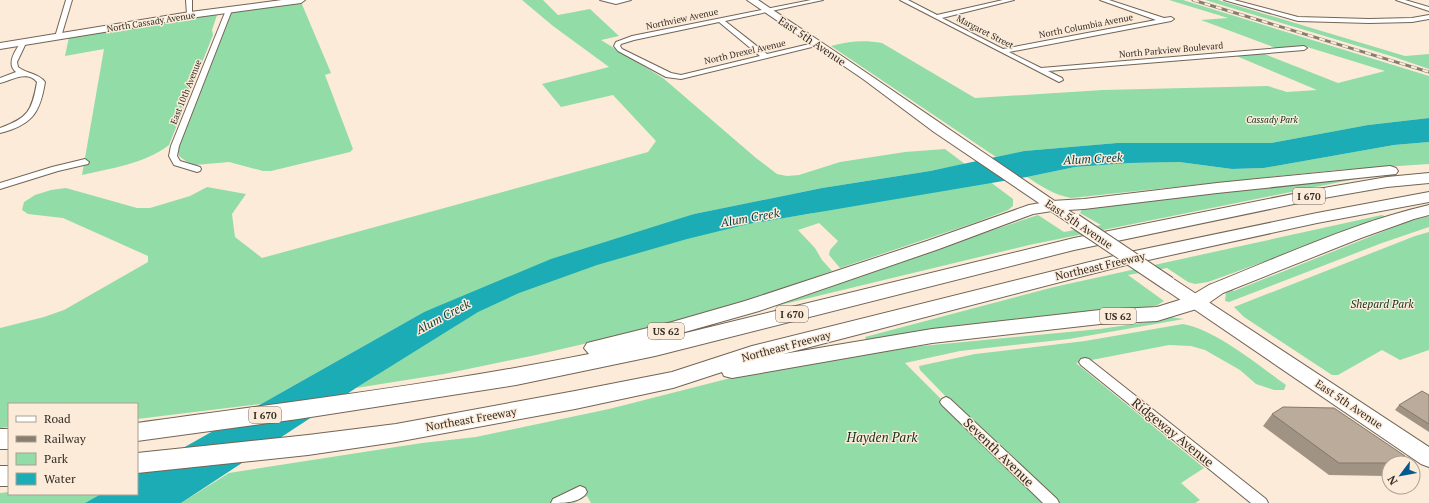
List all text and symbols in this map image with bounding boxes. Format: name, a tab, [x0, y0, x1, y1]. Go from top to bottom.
street label: Northview Avenue	[645, 5, 720, 33]
street label: North Cassady Avenue	[106, 9, 197, 35]
street label: North Columbia Avenue	[1038, 11, 1135, 41]
street label: Margaret Street	[954, 12, 1016, 52]
street label: East 5th Avenue	[776, 13, 849, 69]
street label: North Drexel Avenue	[703, 37, 787, 67]
street label: North Parkview Boulevard	[1118, 39, 1224, 61]
street label: East 10th Avenue	[168, 57, 205, 126]
park label: Cassady Park	[1246, 114, 1298, 126]
water label: Alum Creek	[1062, 149, 1123, 168]
road number: I 670	[1293, 188, 1325, 204]
street label: East 5th Avenue	[1043, 196, 1116, 252]
water label: Alum Creek	[718, 205, 781, 230]
street label: Northeast Freeway	[1054, 249, 1147, 283]
water label: Alum Creek	[412, 296, 473, 338]
park label: Shepard Park	[1350, 297, 1414, 311]
road number: I 670	[776, 306, 808, 322]
road number: US 62	[1100, 308, 1136, 324]
road number: US 62	[648, 323, 684, 339]
street label: Northeast Freeway	[740, 327, 833, 365]
street label: East 5th Avenue	[1313, 376, 1386, 432]
street label: Ridgeway Avenue	[1128, 393, 1218, 471]
legend	[8, 403, 138, 495]
street label: Northeast Freeway	[425, 404, 518, 434]
road number: I 670	[249, 407, 281, 423]
text: Road	[44, 411, 71, 426]
street label: Seventh Avenue	[960, 414, 1038, 490]
park label: Hayden Park	[846, 428, 918, 446]
text: Railway	[44, 431, 87, 446]
text: Park	[44, 451, 69, 466]
north arrow	[1381, 455, 1421, 495]
text: Water	[44, 471, 76, 486]
text: N	[1384, 472, 1401, 488]

